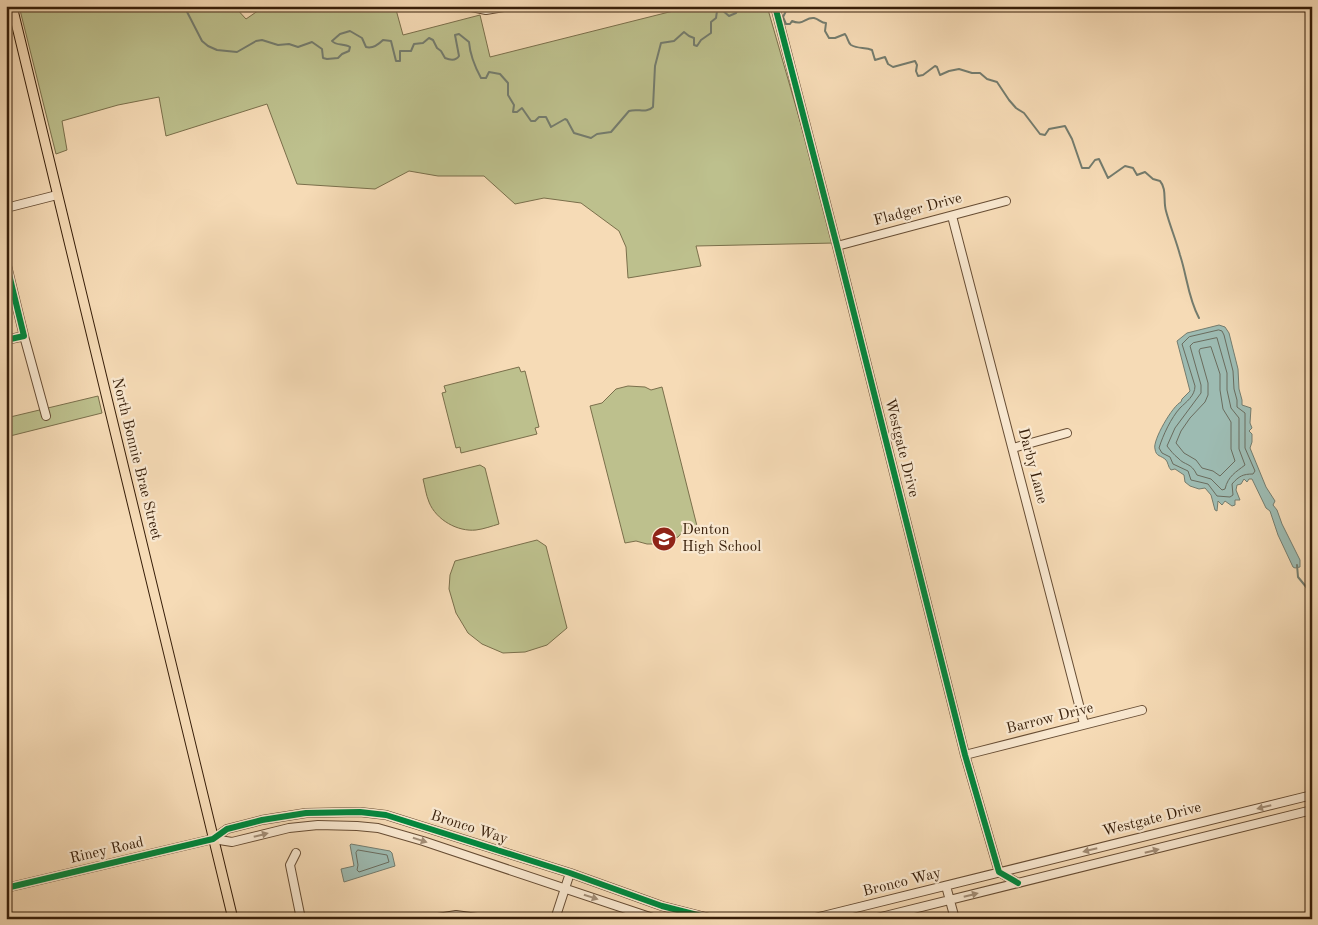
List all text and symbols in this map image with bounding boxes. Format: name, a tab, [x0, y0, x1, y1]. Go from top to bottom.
street label: Fladger Drive	[872, 191, 964, 229]
street label: North Bonnie Brae Street	[109, 376, 163, 542]
street label: Westgate Drive	[881, 397, 921, 499]
street label: Darby Lane	[1015, 427, 1049, 505]
place label: Denton High School	[682, 523, 761, 555]
school or university icon: Denton High School	[651, 526, 677, 552]
street label: Barrow Drive	[1005, 701, 1095, 737]
street label: Westgate Drive	[1101, 800, 1203, 840]
one-way arrow	[1257, 803, 1272, 811]
street label: Bronco Way	[429, 808, 509, 848]
one-way arrow	[253, 831, 268, 839]
street label: Riney Road	[69, 835, 146, 867]
one-way arrow	[413, 837, 428, 844]
one-way arrow	[1082, 846, 1097, 854]
one-way arrow	[1145, 847, 1160, 855]
street label: Bronco Way	[861, 866, 943, 900]
one-way arrow	[964, 891, 979, 899]
one-way arrow	[584, 893, 599, 901]

